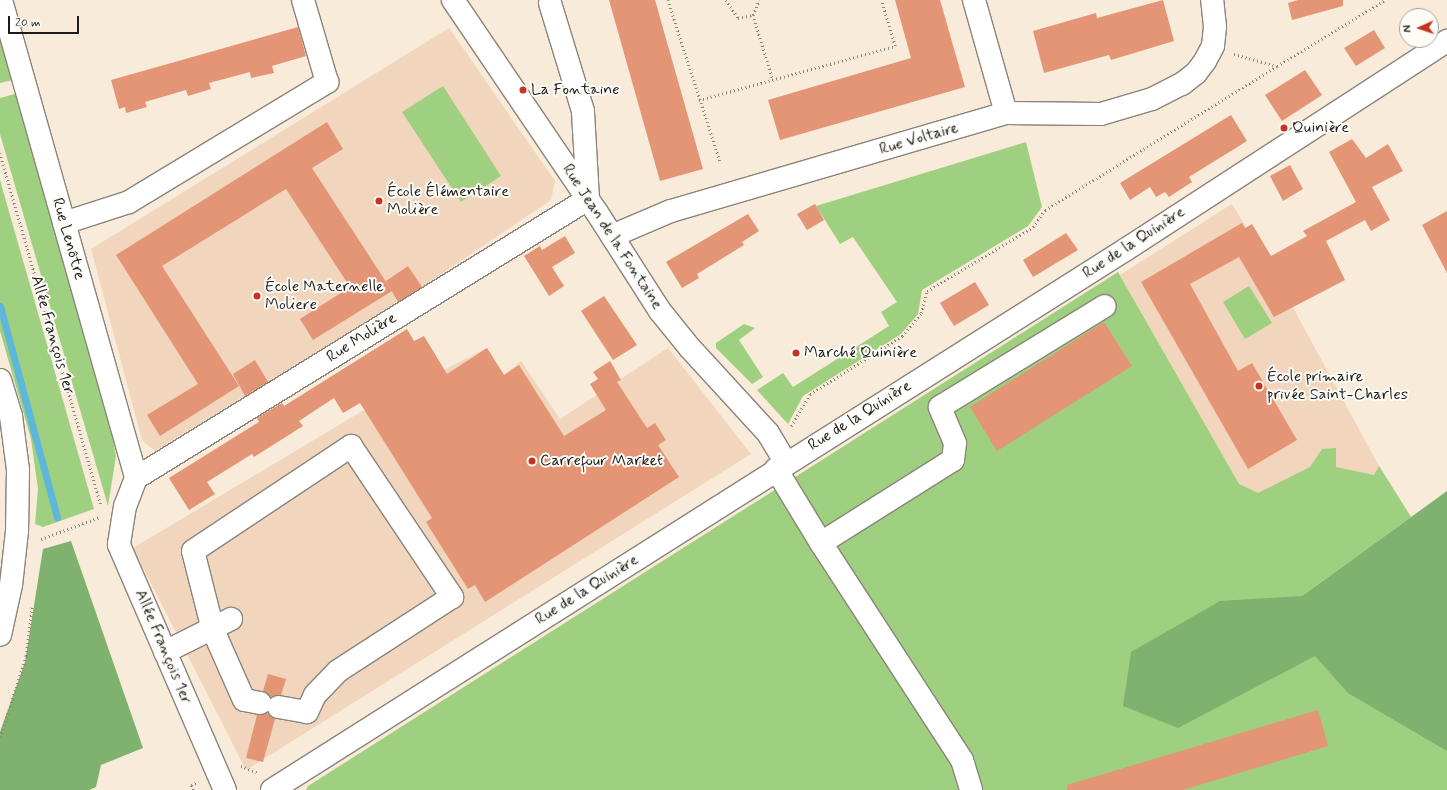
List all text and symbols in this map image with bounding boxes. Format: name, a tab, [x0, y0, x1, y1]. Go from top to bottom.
scale bar	[10, 8, 81, 34]
north arrow	[1399, 8, 1439, 48]
text: 20 m	[15, 15, 41, 31]
text: N	[1401, 25, 1415, 33]
place label: La Fontaine	[531, 80, 612, 100]
marker: La Fontaine	[518, 85, 528, 95]
place label: Quinière	[1292, 118, 1349, 138]
street label: Rue Voltaire	[877, 119, 961, 159]
marker: Quinière	[1279, 123, 1289, 133]
street label: Rue Jean de la Fontaine	[560, 164, 664, 310]
place label: École Élémentaire Molière	[387, 182, 509, 220]
street label: Rue Lenôtre	[47, 196, 89, 282]
marker: École Élémentaire Molière	[374, 196, 384, 206]
street label: Rue de la Quinière	[1078, 202, 1190, 284]
street label: Allée François 1er	[26, 273, 78, 397]
place label: École Maternelle Moliere	[265, 277, 376, 315]
marker: École Maternelle Moliere	[252, 291, 262, 301]
street label: Rue Molière	[323, 309, 401, 367]
place label: Marché Quinière	[804, 343, 917, 363]
marker: Marché Quinière	[791, 348, 801, 358]
place label: École primaire privée Saint-Charles	[1267, 367, 1408, 405]
street label: Rue de la Quinière	[803, 376, 917, 456]
marker: École primaire privée Saint-Charles	[1254, 381, 1264, 391]
place label: Carrefour Market	[540, 451, 665, 471]
marker: Carrefour Market	[527, 456, 537, 466]
street label: Rue de la Quinière	[530, 550, 644, 630]
street label: Allée François 1er	[130, 586, 196, 708]

